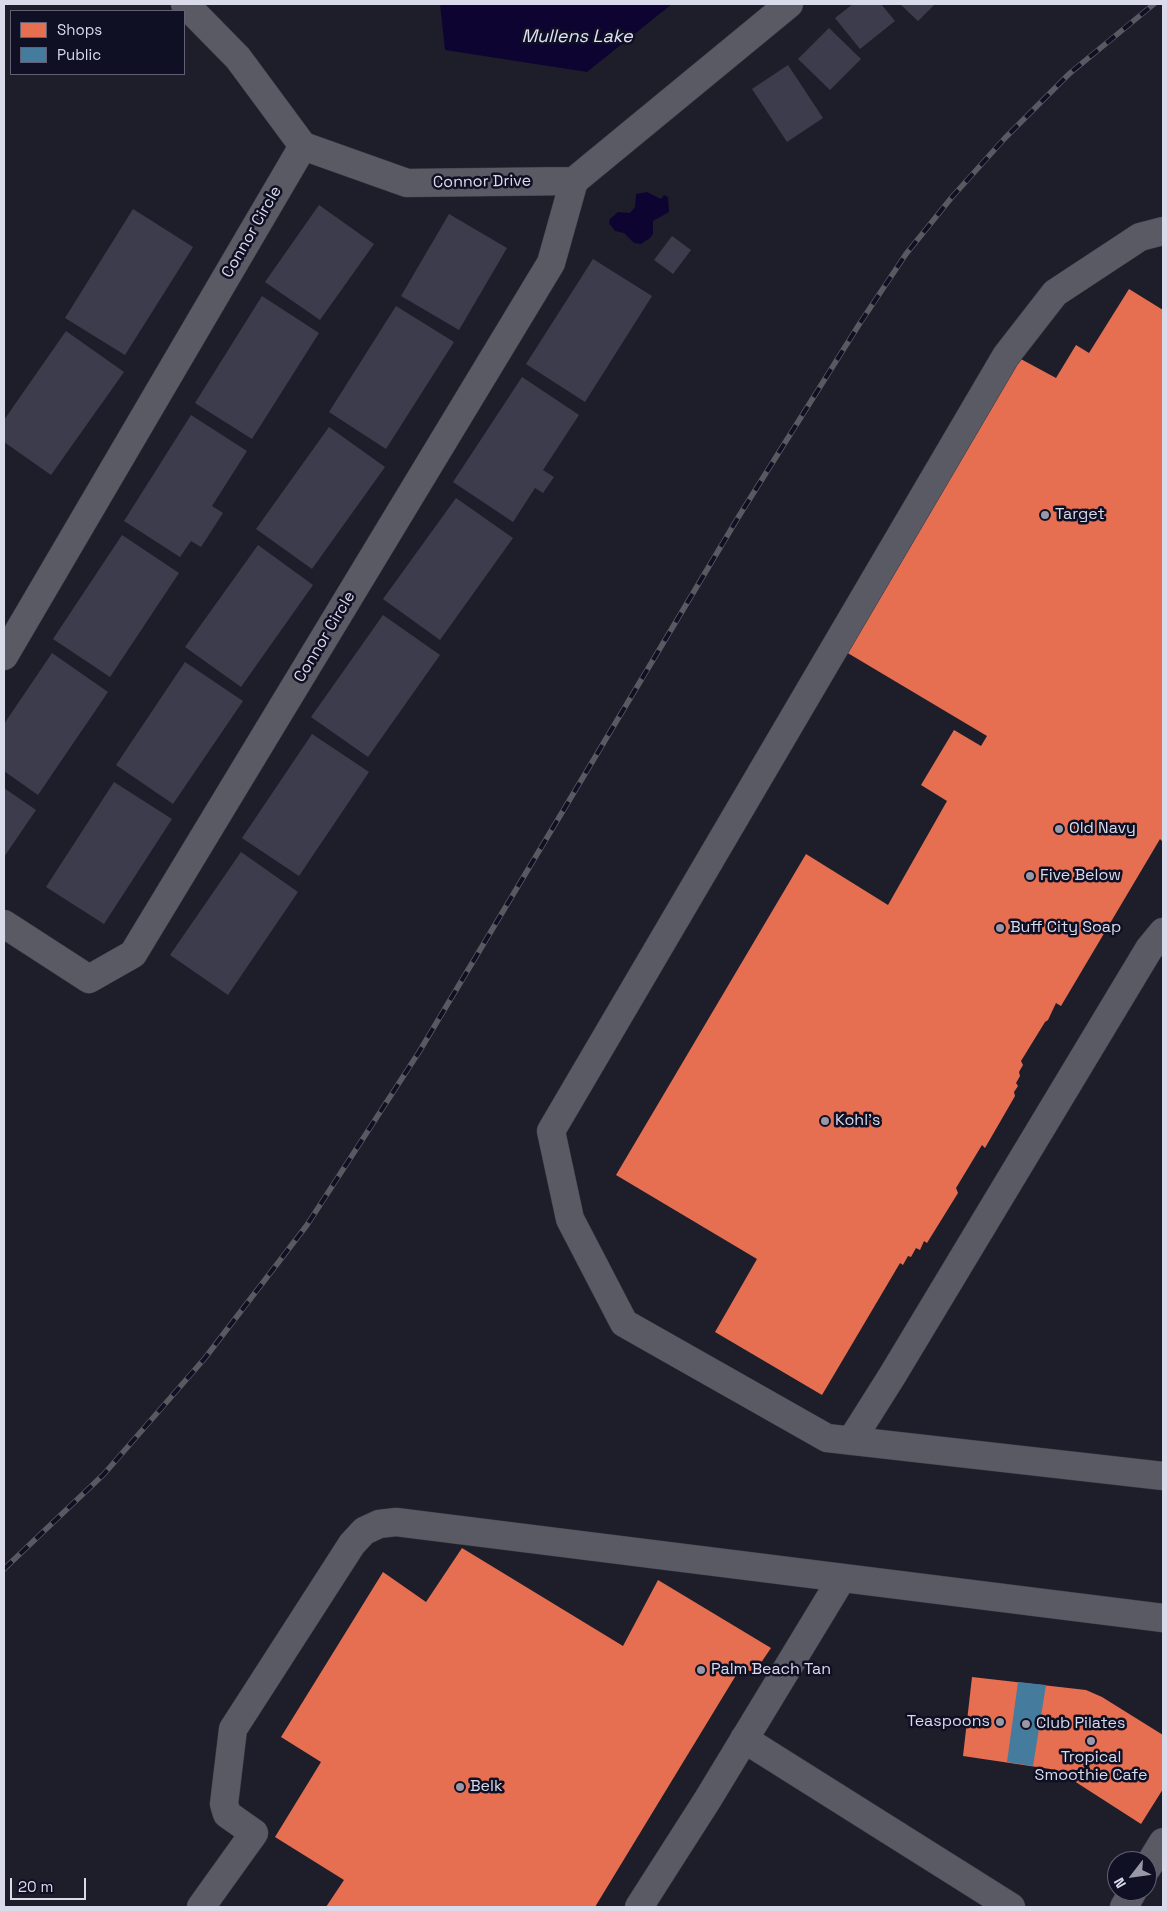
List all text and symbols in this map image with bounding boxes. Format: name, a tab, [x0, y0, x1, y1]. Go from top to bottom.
legend	[10, 10, 185, 75]
text: Shops	[57, 20, 102, 39]
water label: Mullens Lake	[521, 26, 633, 48]
text: Public	[57, 45, 101, 64]
street label: Connor Drive	[433, 172, 531, 192]
street label: Connor Circle	[218, 183, 286, 281]
place label: Target	[1055, 505, 1105, 525]
marker: Target	[1039, 509, 1051, 521]
street label: Connor Circle	[290, 588, 360, 686]
place label: Old Navy	[1069, 819, 1136, 839]
marker: Old Navy	[1053, 823, 1065, 835]
place label: Five Below	[1040, 866, 1121, 886]
marker: Five Below	[1024, 870, 1036, 882]
place label: Buff City Soap	[1010, 918, 1121, 938]
marker: Buff City Soap	[994, 922, 1006, 934]
place label: Kohl's	[835, 1111, 880, 1131]
marker: Kohl's	[819, 1115, 831, 1127]
place label: Palm Beach Tan	[711, 1660, 831, 1680]
marker: Palm Beach Tan	[695, 1664, 707, 1676]
place label: Teaspoons	[907, 1712, 990, 1732]
place label: Club Pilates	[1036, 1714, 1126, 1734]
marker: Teaspoons	[994, 1716, 1006, 1728]
marker: Club Pilates	[1020, 1718, 1032, 1730]
marker: Tropical Smoothie Cafe	[1085, 1735, 1097, 1747]
place label: Tropical Smoothie Cafe	[1035, 1748, 1147, 1786]
place label: Belk	[470, 1777, 503, 1797]
marker: Belk	[454, 1781, 466, 1793]
north arrow	[1107, 1851, 1157, 1901]
scale bar	[12, 1868, 89, 1900]
text: N	[1110, 1874, 1130, 1892]
text: 20 m	[18, 1877, 53, 1896]

